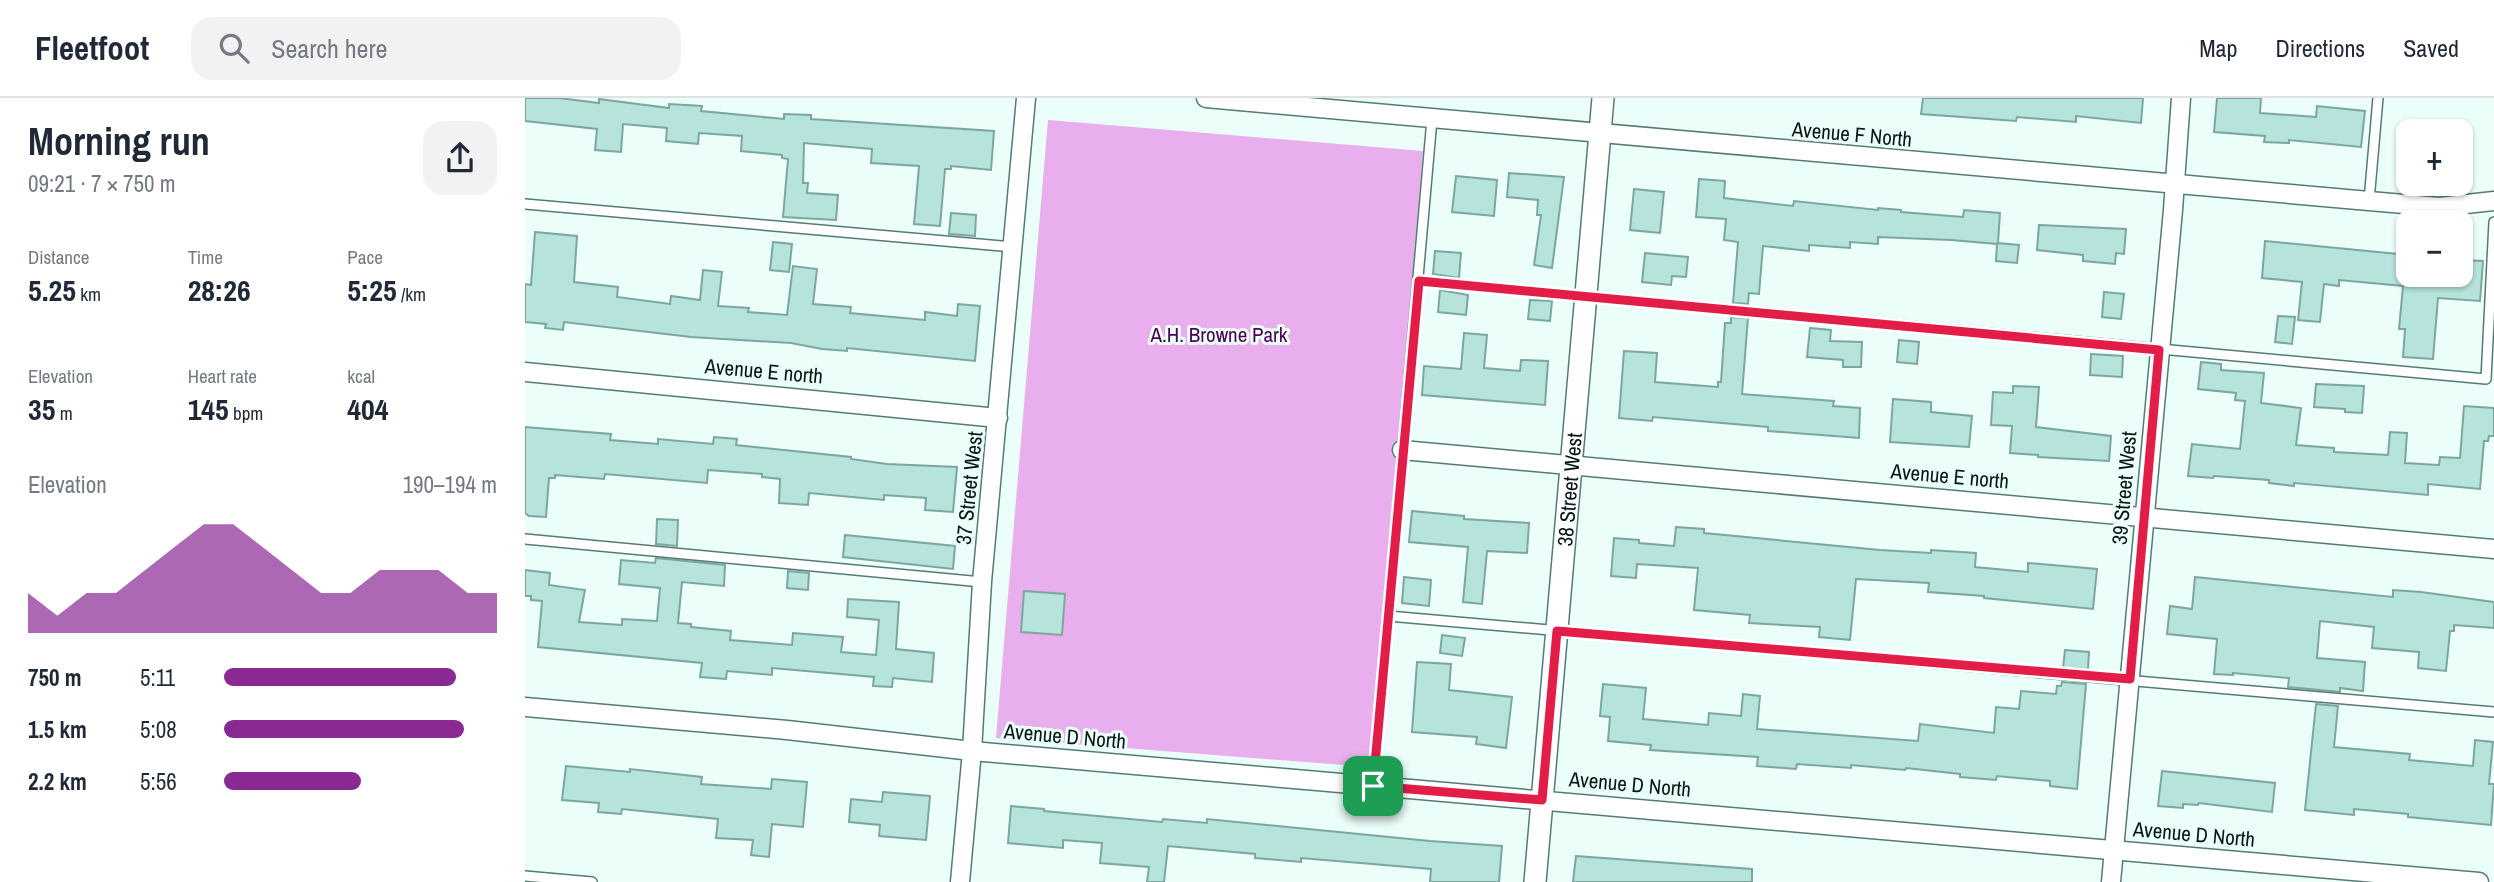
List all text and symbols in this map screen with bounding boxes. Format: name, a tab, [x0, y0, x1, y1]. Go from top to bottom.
search box	[191, 17, 681, 80]
text: Fleetfoot	[35, 26, 149, 70]
icon: search	[215, 29, 253, 67]
text: Search here	[271, 31, 387, 66]
text: Map	[2199, 32, 2237, 64]
text: Directions	[2275, 32, 2365, 64]
text: Saved	[2403, 32, 2459, 64]
street label: Avenue F North	[1790, 114, 1913, 154]
text: Morning run	[28, 116, 210, 167]
map controls	[2396, 119, 2473, 287]
button: +	[2396, 119, 2473, 196]
button: share	[423, 121, 497, 195]
text: 09:21 · 7 × 750 m	[28, 168, 175, 199]
button: −	[2396, 210, 2473, 287]
text: Distance	[28, 244, 89, 270]
text: Time	[188, 244, 223, 270]
text: Pace	[347, 244, 383, 270]
text: 5.25	[28, 270, 76, 310]
text: 28:26	[188, 270, 251, 310]
text: 5:25	[347, 270, 397, 310]
text: km	[76, 281, 101, 307]
text: /km	[397, 281, 426, 307]
park label: A.H. Browne Park	[1150, 320, 1288, 349]
street label: Avenue E north	[703, 351, 824, 391]
text: Elevation	[28, 363, 93, 389]
text: Heart rate	[188, 363, 257, 389]
text: kcal	[347, 363, 375, 389]
text: 35	[28, 389, 55, 429]
text: 145	[188, 389, 229, 429]
text: 404	[347, 389, 388, 429]
text: m	[55, 400, 73, 426]
text: bpm	[229, 400, 263, 426]
street label: 37 Street West	[949, 430, 989, 546]
street label: 39 Street West	[2105, 430, 2143, 546]
street label: 38 Street West	[1550, 431, 1588, 547]
street label: Avenue E north	[1889, 456, 2010, 496]
text: Elevation	[28, 469, 107, 500]
text: 190–194 m	[403, 469, 497, 500]
text: 750 m	[28, 662, 81, 693]
text: 5:11	[140, 662, 175, 693]
text: 1.5 km	[28, 714, 87, 745]
text: 5:08	[140, 714, 177, 745]
street label: Avenue D North	[1002, 716, 1127, 756]
pin	[1343, 756, 1403, 816]
street label: Avenue D North	[1567, 764, 1692, 804]
text: 2.2 km	[28, 766, 87, 797]
text: 5:56	[140, 766, 177, 797]
icon: arrive	[1354, 767, 1392, 805]
street label: Avenue D North	[2131, 814, 2256, 854]

